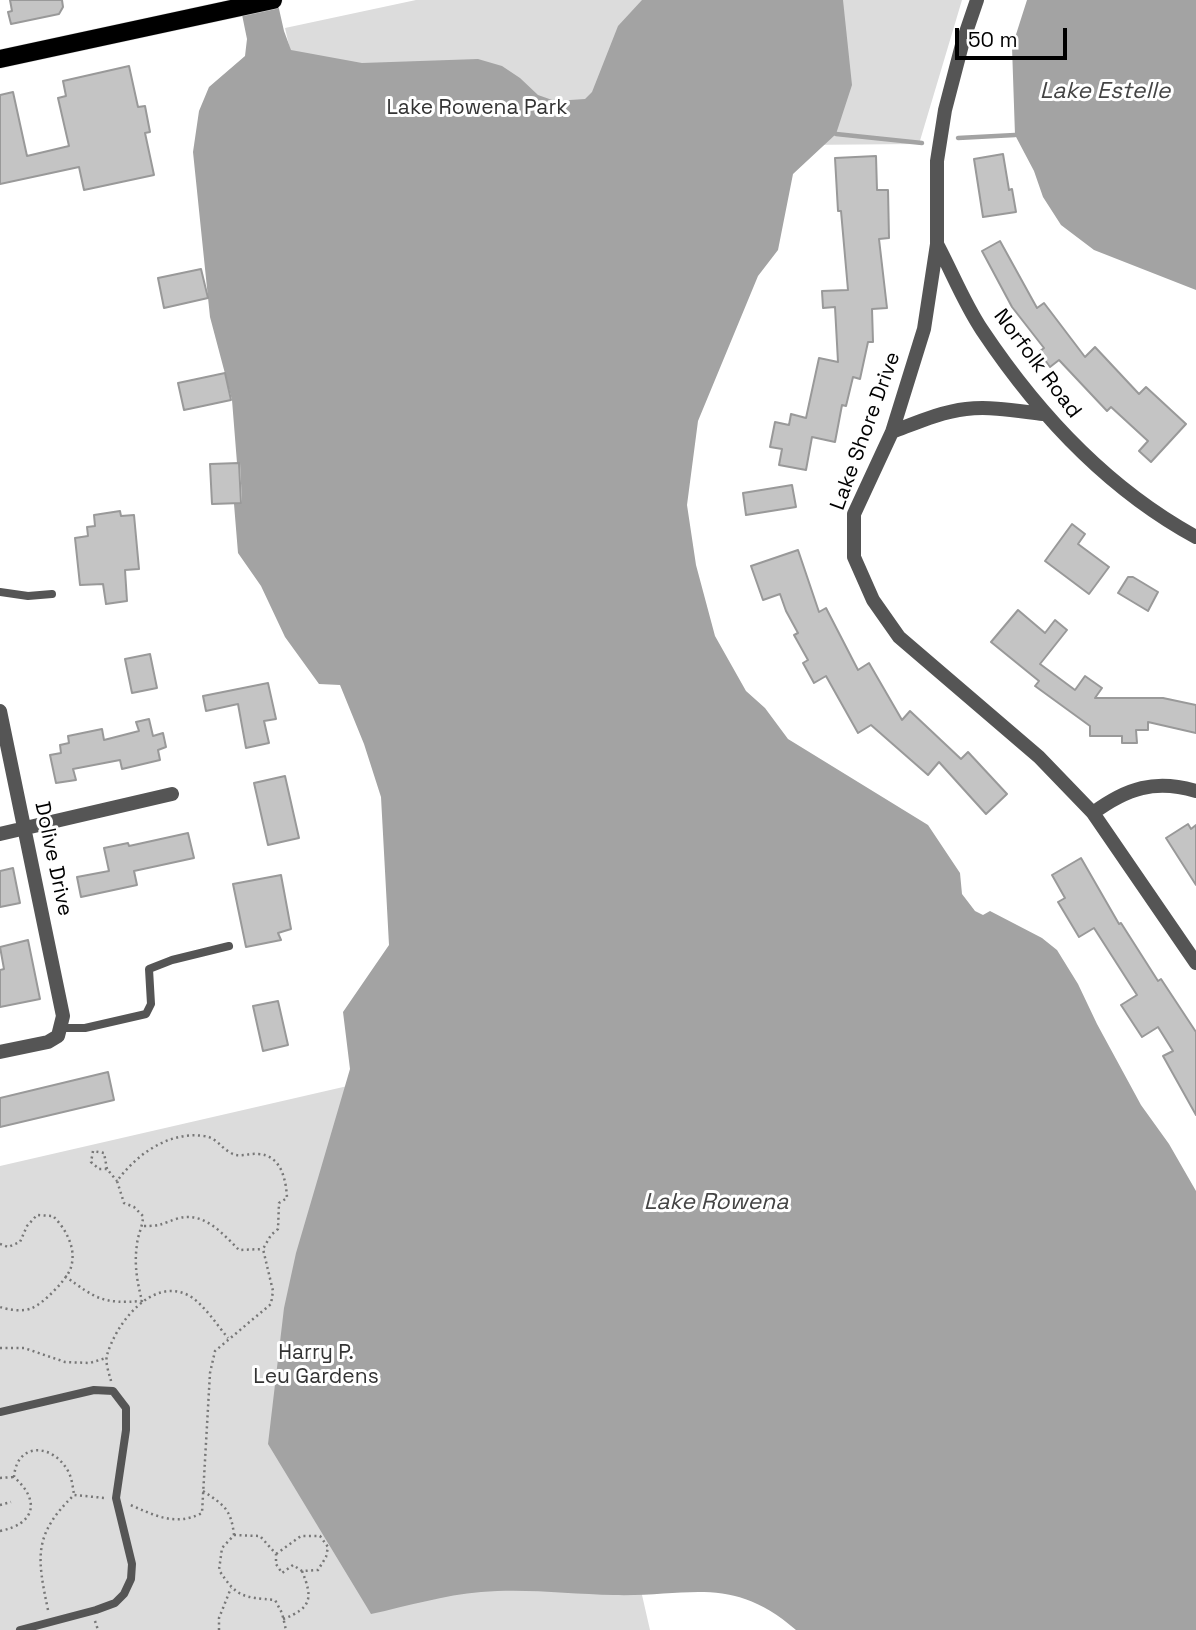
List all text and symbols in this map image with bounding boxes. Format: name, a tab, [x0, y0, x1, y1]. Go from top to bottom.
scale bar	[958, 14, 1070, 58]
text: 50 m	[968, 26, 1018, 53]
water label: Lake Estelle	[1040, 78, 1170, 106]
park label: Lake Rowena Park	[386, 95, 568, 121]
street label: Norfolk Road	[988, 305, 1086, 423]
street label: Lake Shore Drive	[826, 348, 906, 514]
street label: Dolive Drive	[29, 800, 77, 918]
water label: Lake Rowena	[644, 1189, 788, 1217]
park label: Harry P. Leu Gardens	[253, 1340, 379, 1390]

